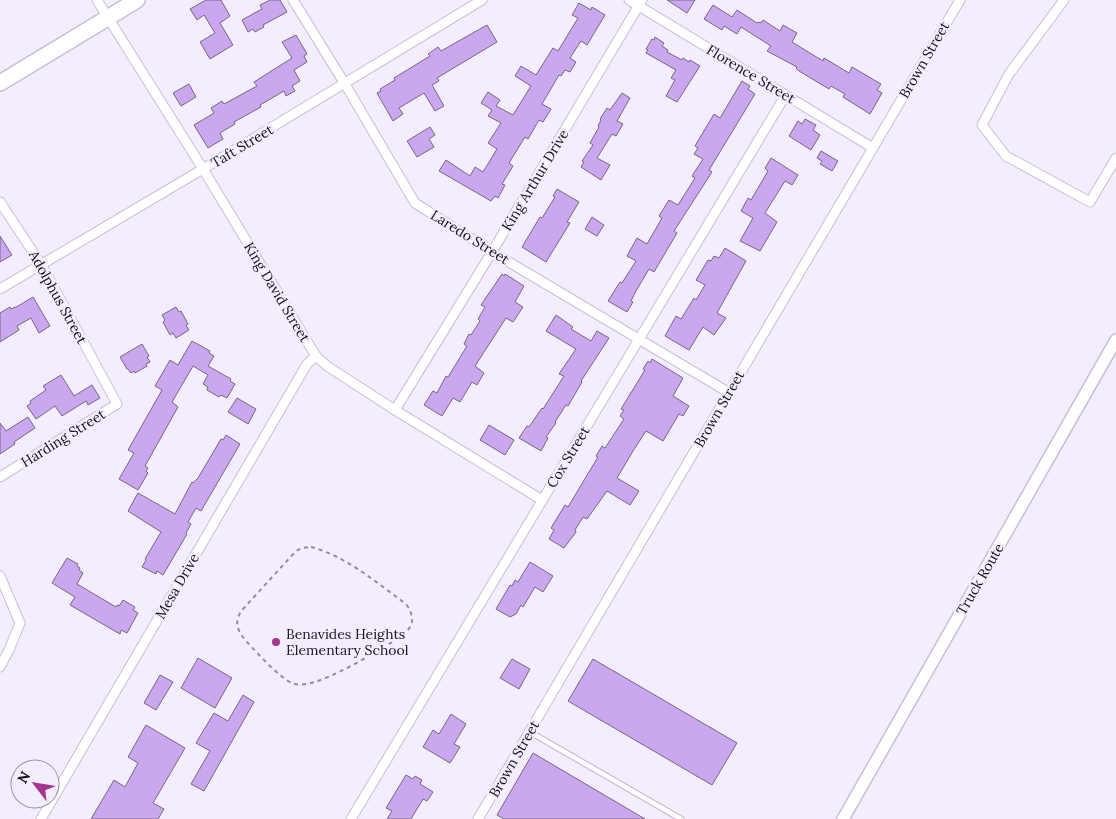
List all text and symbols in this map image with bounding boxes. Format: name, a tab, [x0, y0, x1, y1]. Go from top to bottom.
street label: Brown Street	[895, 18, 954, 102]
street label: Florence Street	[703, 41, 799, 108]
street label: Taft Street	[208, 120, 277, 172]
street label: King Arthur Drive	[498, 126, 573, 234]
street label: Laredo Street	[427, 206, 513, 269]
street label: King David Street	[240, 239, 314, 346]
street label: Adolphus Street	[24, 246, 91, 347]
street label: Brown Street	[690, 367, 749, 451]
street label: Harding Street	[18, 405, 109, 471]
street label: Cox Street	[543, 422, 594, 491]
street label: Truck Route	[952, 539, 1008, 618]
street label: Mesa Drive	[151, 550, 203, 622]
place label: Benavides Heights Elementary School	[286, 625, 409, 659]
marker: Benavides Heights Elementary School	[270, 636, 282, 648]
street label: Brown Street	[485, 717, 544, 801]
north arrow	[10, 759, 60, 809]
text: N	[13, 768, 34, 787]

